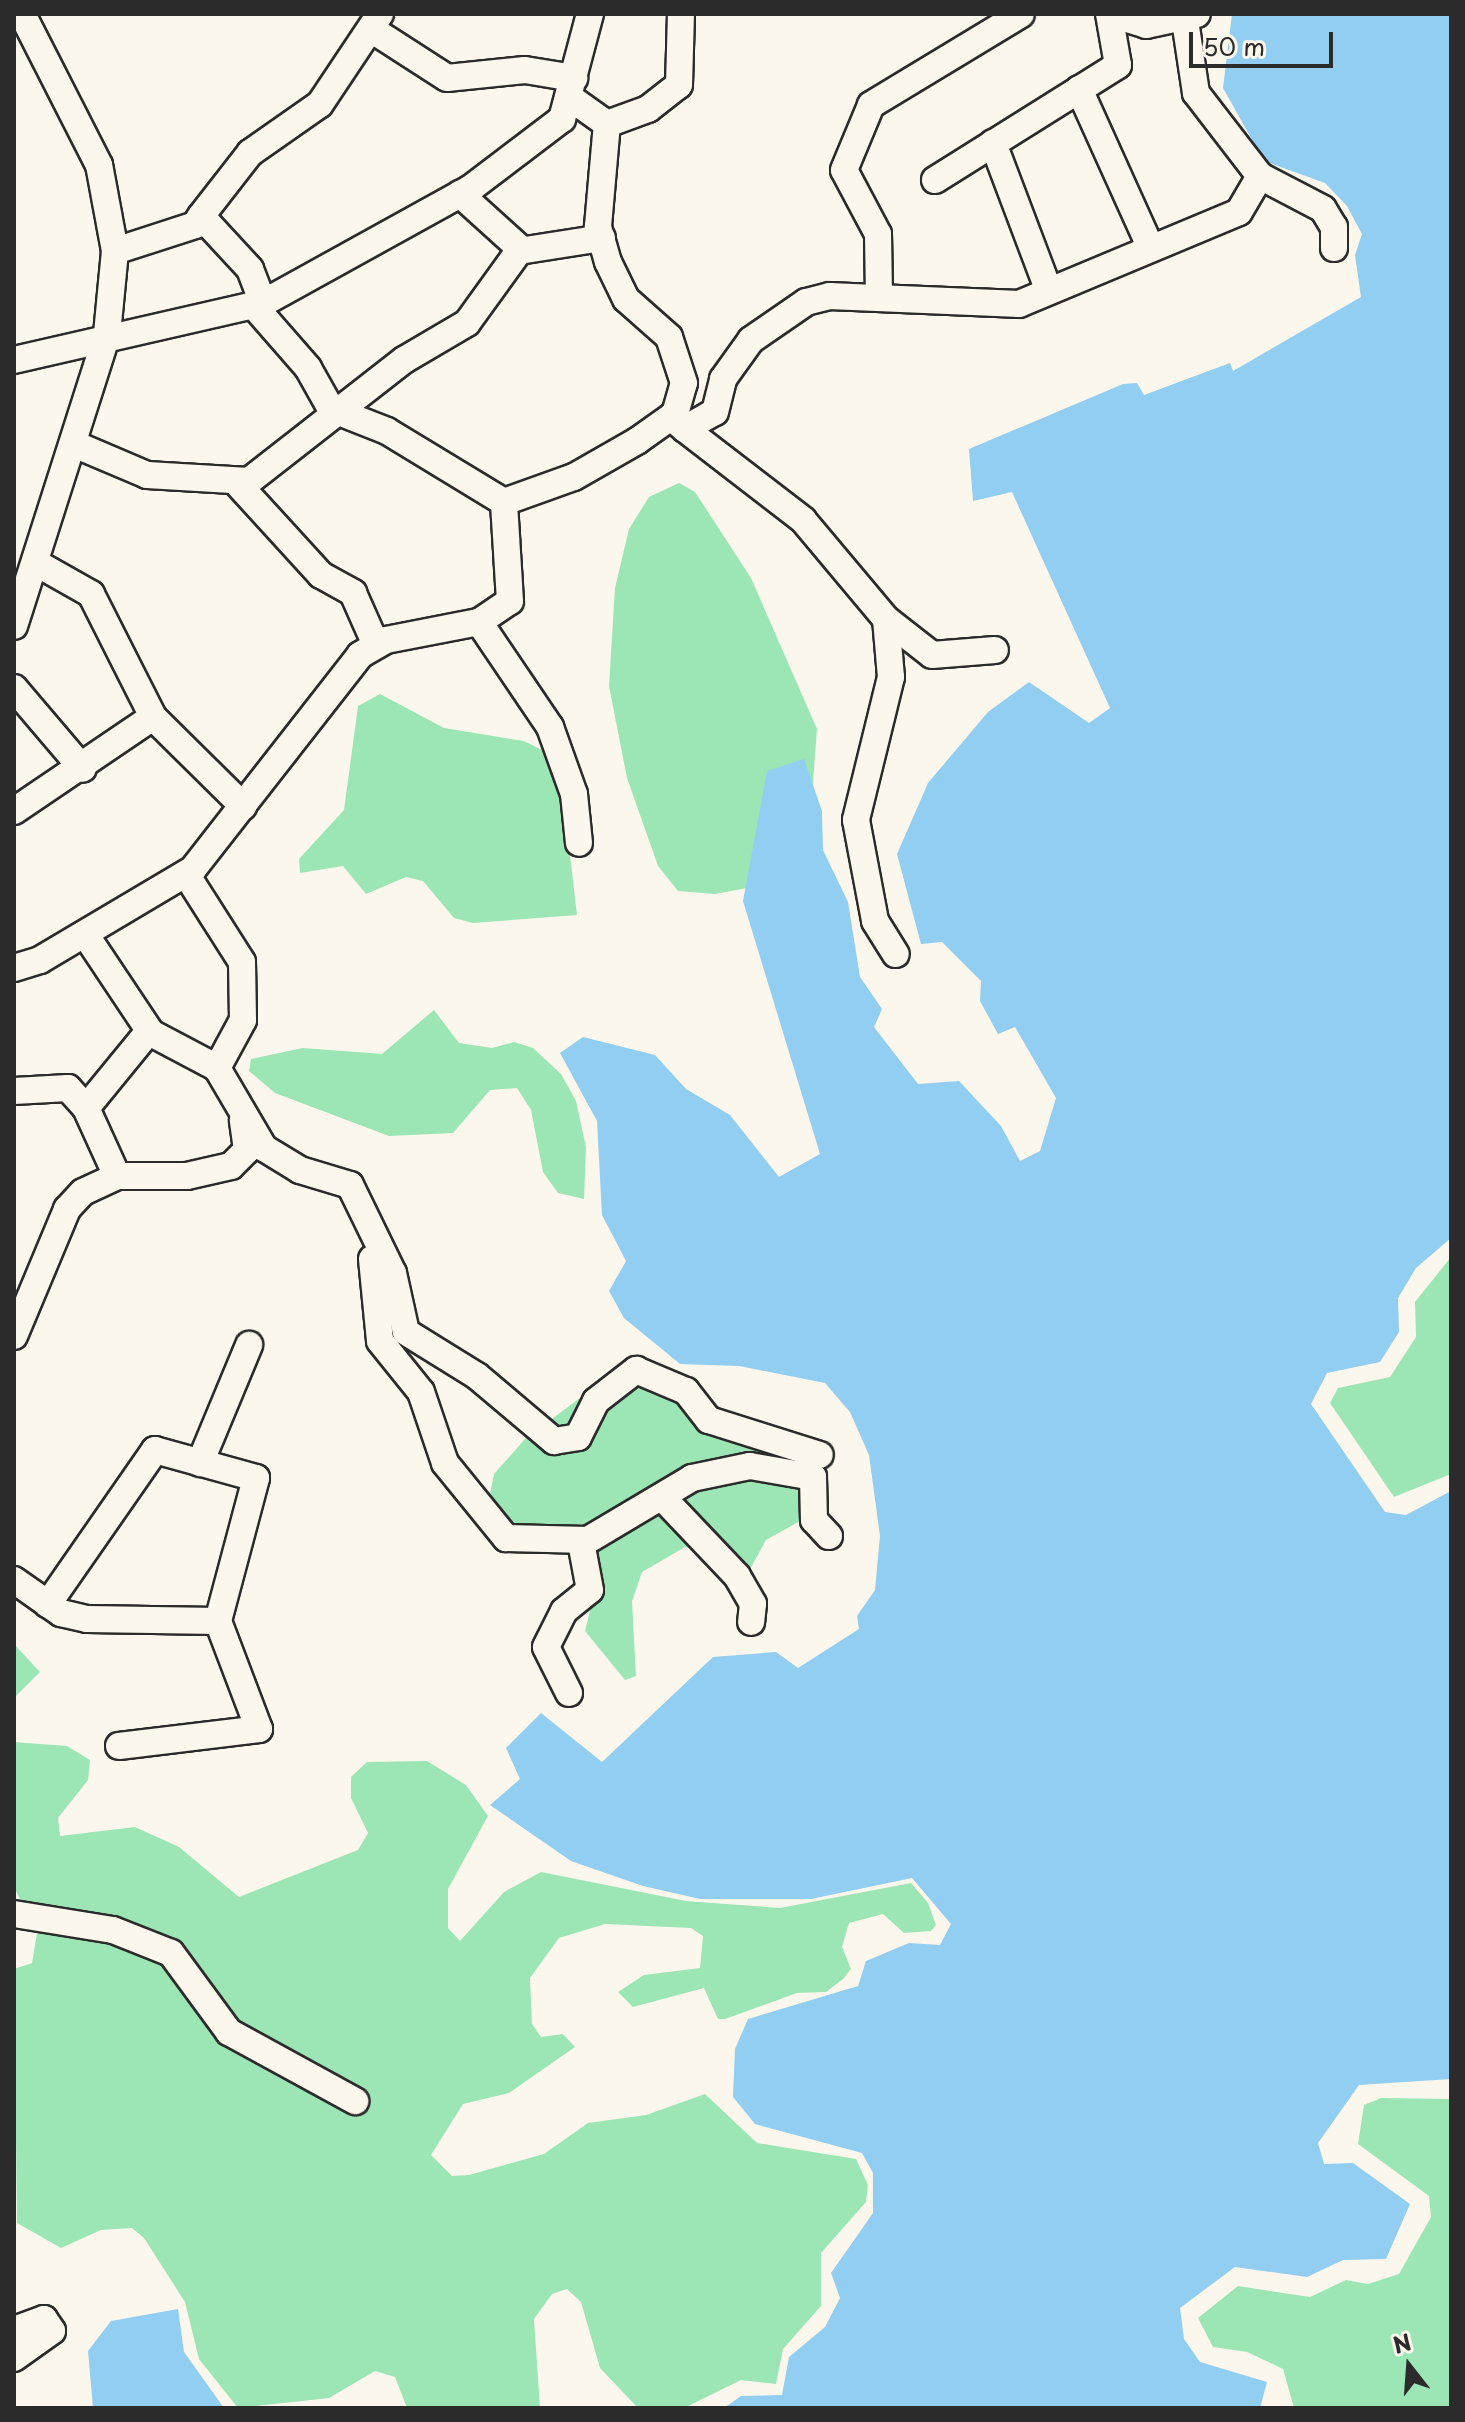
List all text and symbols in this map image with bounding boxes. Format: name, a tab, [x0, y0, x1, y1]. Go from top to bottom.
scale bar	[1193, 16, 1337, 66]
text: 50 m	[1203, 28, 1265, 64]
text: N	[1389, 2324, 1415, 2361]
north arrow	[1369, 2326, 1449, 2406]

